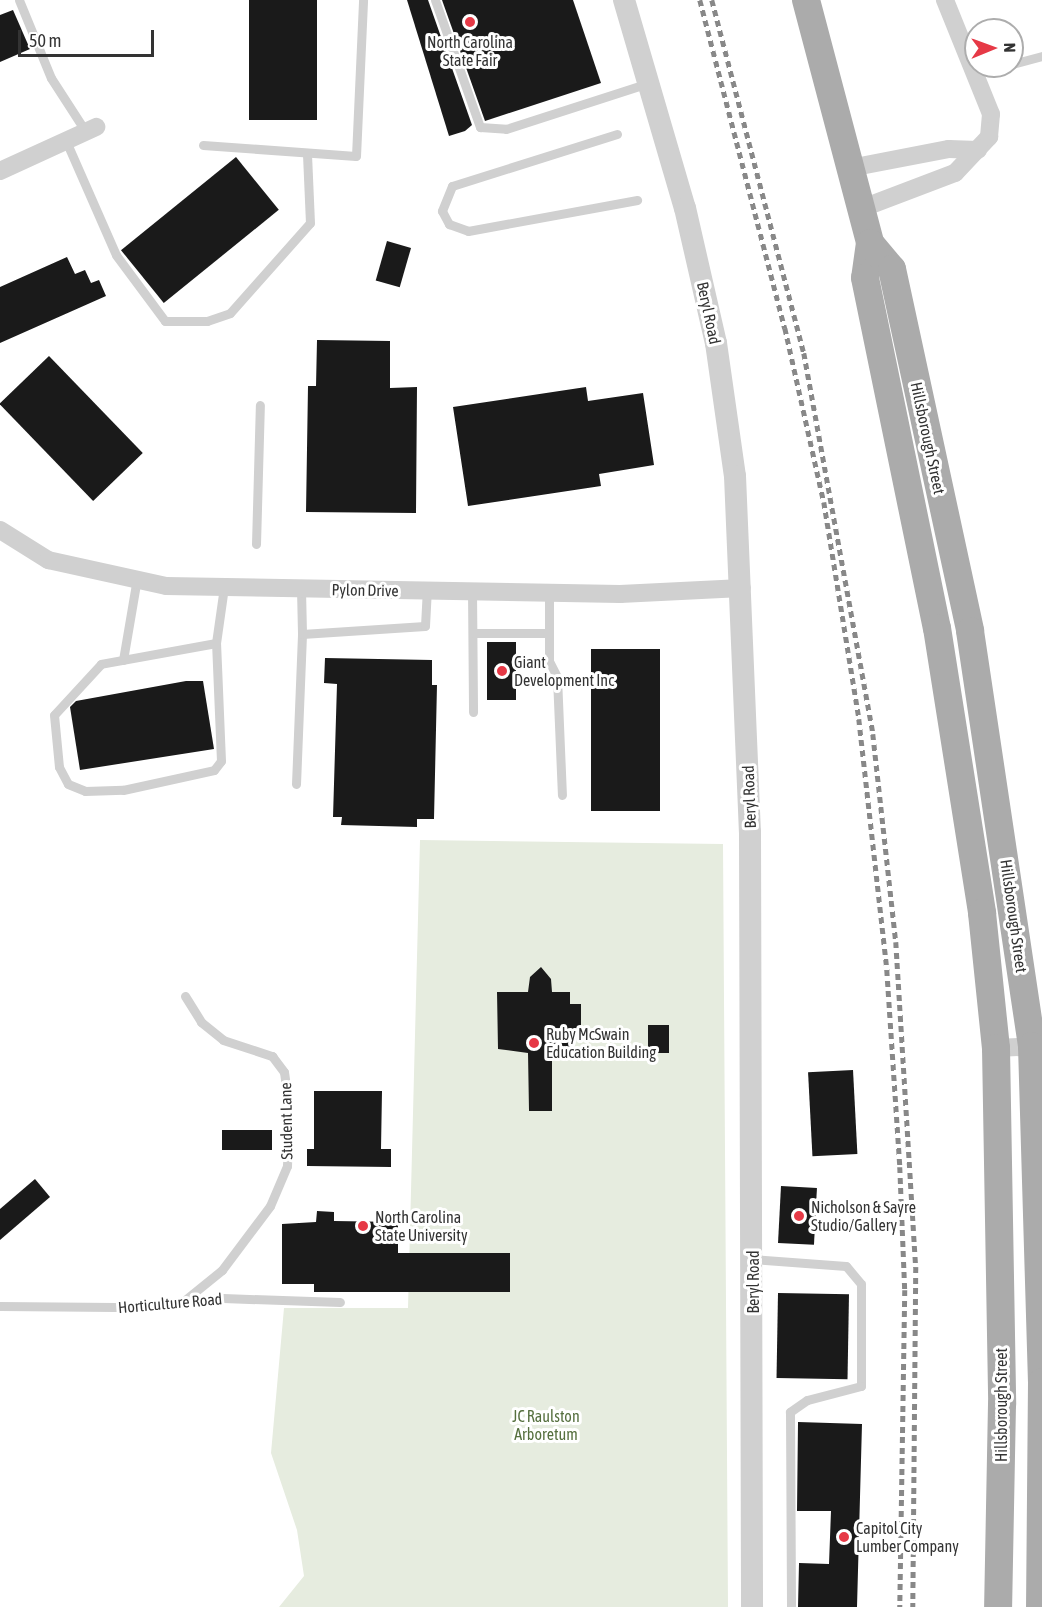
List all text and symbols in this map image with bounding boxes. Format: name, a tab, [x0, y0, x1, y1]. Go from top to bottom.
marker: North Carolina State Fair	[461, 13, 479, 31]
scale bar	[21, 18, 158, 56]
north arrow	[964, 18, 1024, 78]
text: 50 m	[29, 30, 61, 51]
place label: North Carolina State Fair	[427, 32, 513, 70]
text: N	[1001, 43, 1019, 53]
street label: Beryl Road	[693, 280, 725, 346]
street label: Hillsborough Street	[907, 380, 949, 496]
street label: Pylon Drive	[331, 580, 399, 600]
place label: Giant Development Inc	[514, 652, 614, 690]
marker: Giant Development Inc	[495, 664, 509, 678]
street label: Beryl Road	[738, 765, 760, 829]
street label: Hillsborough Street	[997, 858, 1031, 974]
place label: Ruby McSwain Education Building	[546, 1024, 656, 1062]
marker: Ruby McSwain Education Building	[527, 1036, 541, 1050]
street label: Student Lane	[276, 1082, 296, 1160]
place label: Nicholson & Sayre Studio/Gallery	[811, 1197, 916, 1235]
place label: North Carolina State University	[375, 1207, 467, 1245]
marker: Nicholson & Sayre Studio/Gallery	[792, 1209, 806, 1223]
marker: North Carolina State University	[356, 1219, 370, 1233]
street label: Beryl Road	[743, 1250, 763, 1314]
street label: Horticulture Road	[117, 1289, 223, 1317]
street label: Hillsborough Street	[991, 1348, 1011, 1462]
park label: JC Raulston Arboretum	[512, 1406, 580, 1444]
place label: Capitol City Lumber Company	[856, 1518, 959, 1556]
marker: Capitol City Lumber Company	[837, 1530, 851, 1544]

